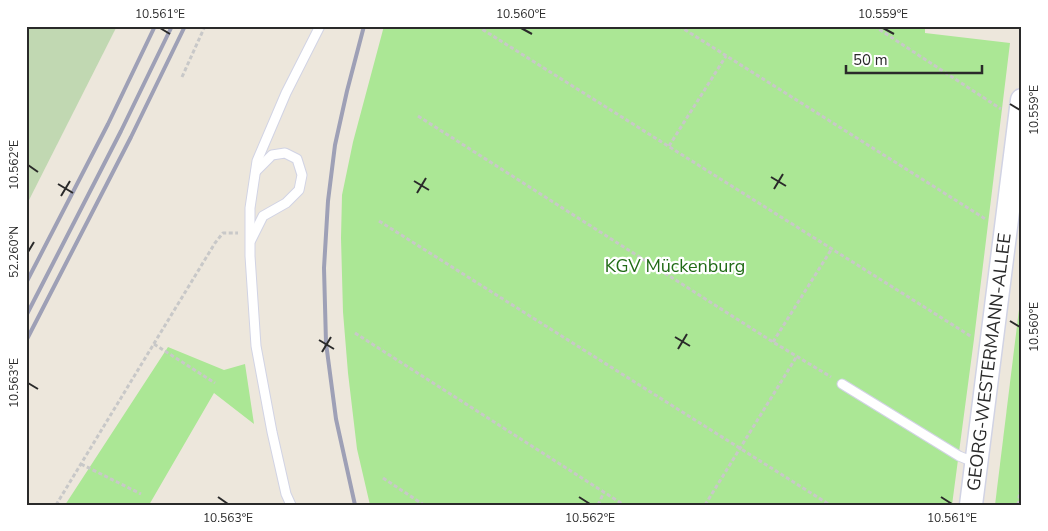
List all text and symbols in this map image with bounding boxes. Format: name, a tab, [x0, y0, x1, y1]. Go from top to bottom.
text: 10.561°E	[135, 6, 185, 22]
text: 10.560°E	[496, 6, 546, 22]
text: 10.559°E	[858, 6, 908, 22]
scale bar	[846, 42, 982, 74]
text: 50 m	[853, 50, 888, 70]
text: 10.559°E	[1026, 85, 1042, 135]
text: 10.562°E	[6, 140, 22, 190]
text: 52.260°N	[6, 226, 22, 278]
street label: GEORG-WESTERMANN-ALLEE	[961, 232, 1017, 492]
park label: KGV Mückenburg	[605, 254, 745, 278]
text: 10.560°E	[1026, 302, 1042, 352]
text: 10.563°E	[6, 358, 22, 408]
text: 10.563°E	[203, 510, 253, 526]
text: 10.562°E	[565, 510, 615, 526]
text: 10.561°E	[927, 510, 977, 526]

